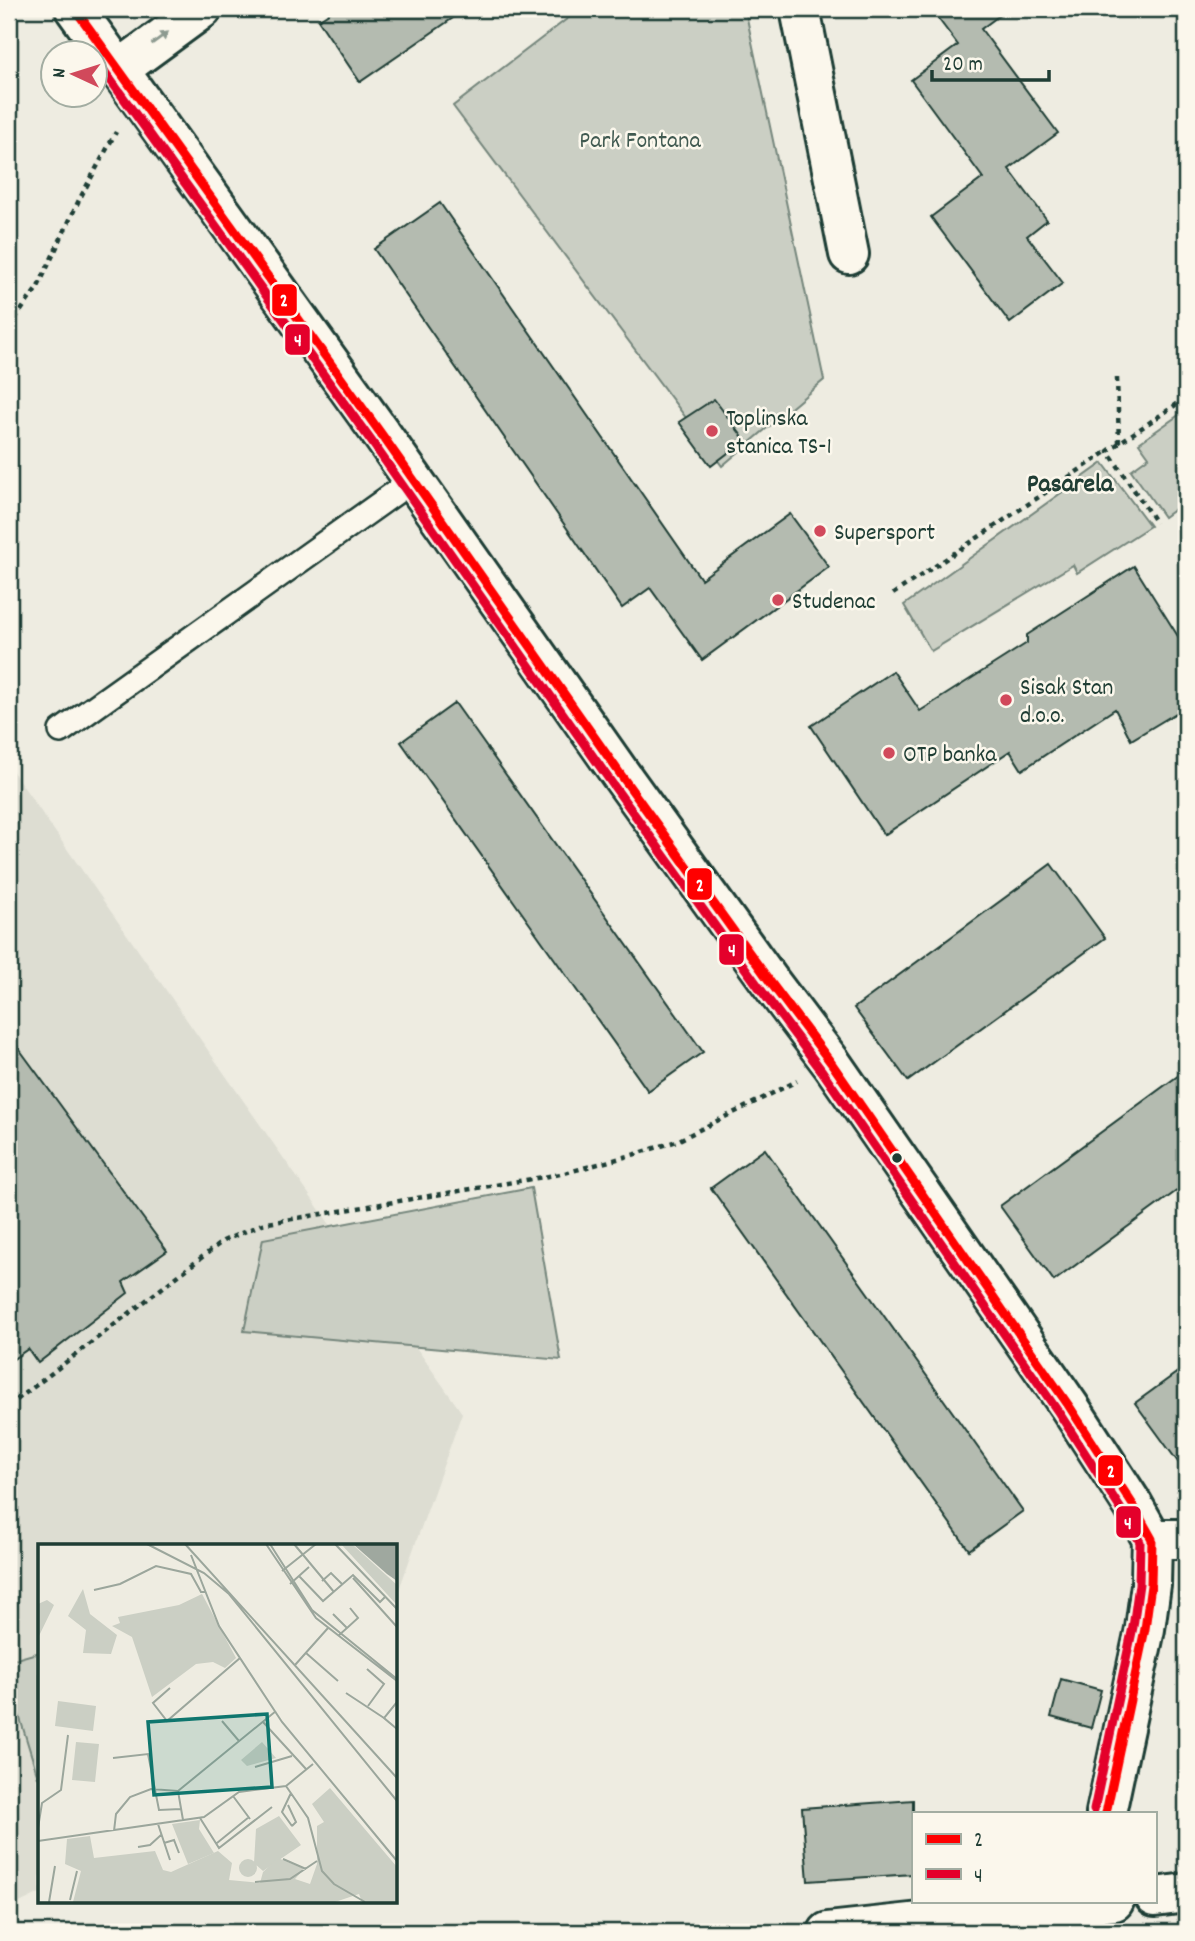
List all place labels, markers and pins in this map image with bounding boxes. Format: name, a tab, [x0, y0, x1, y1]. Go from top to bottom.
place label: Toplinska stanica TS-1	[726, 403, 832, 465]
marker: Toplinska stanica TS-1	[704, 423, 720, 439]
place label: Supersport	[834, 517, 935, 551]
marker: Supersport	[812, 523, 828, 539]
place label: Studenac	[792, 586, 876, 620]
marker: Studenac	[770, 592, 786, 608]
place label: Sisak Stan d.o.o.	[1020, 672, 1113, 734]
marker: Sisak Stan d.o.o.	[998, 692, 1014, 708]
place label: OTP banka	[903, 739, 997, 773]
marker: OTP banka	[881, 745, 897, 761]
unlabelled marker	[890, 1151, 904, 1165]

